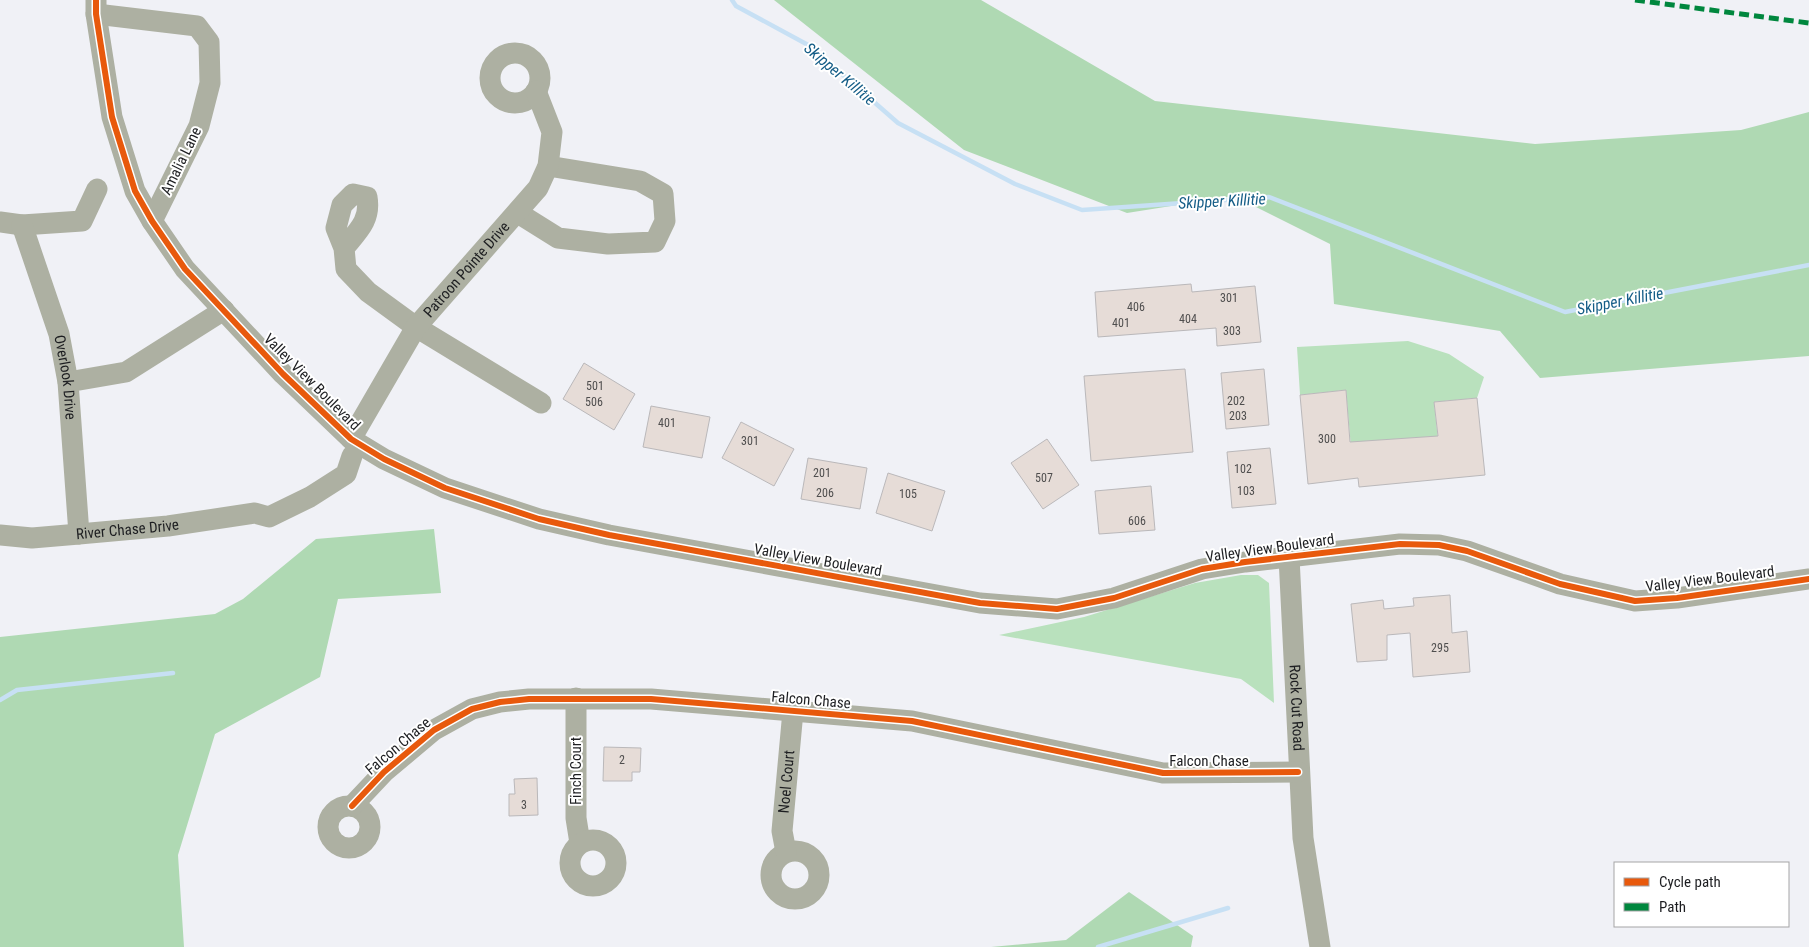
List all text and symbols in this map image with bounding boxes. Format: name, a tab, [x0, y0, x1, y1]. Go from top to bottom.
water label: Skipper Killitie	[800, 39, 880, 109]
street label: Amalia Lane	[157, 124, 205, 198]
water label: Skipper Killitie	[1178, 189, 1266, 213]
street label: Patroon Pointe Drive	[420, 218, 513, 321]
water label: Skipper Killitie	[1575, 283, 1665, 319]
house number: 301	[1220, 291, 1238, 305]
house number: 406	[1127, 300, 1145, 314]
house number: 404	[1179, 312, 1197, 326]
house number: 401	[1112, 316, 1130, 330]
house number: 303	[1223, 324, 1241, 338]
street label: Valley View Boulevard	[260, 330, 364, 434]
street label: Overlook Drive	[50, 333, 80, 420]
house number: 501	[586, 379, 604, 393]
house number: 202	[1227, 394, 1245, 408]
house number: 506	[585, 395, 603, 409]
house number: 203	[1229, 409, 1247, 423]
house number: 401	[658, 416, 676, 430]
house number: 300	[1318, 432, 1336, 446]
house number: 301	[741, 434, 759, 448]
house number: 102	[1234, 462, 1252, 476]
house number: 201	[813, 466, 831, 480]
house number: 507	[1035, 471, 1053, 485]
house number: 103	[1237, 484, 1255, 498]
house number: 206	[816, 486, 834, 500]
house number: 105	[899, 487, 917, 501]
house number: 606	[1128, 514, 1146, 528]
street label: River Chase Drive	[75, 515, 180, 543]
street label: Valley View Boulevard	[1205, 530, 1335, 566]
street label: Valley View Boulevard	[753, 540, 883, 580]
street label: Valley View Boulevard	[1645, 562, 1775, 596]
house number: 295	[1431, 641, 1449, 655]
street label: Rock Cut Road	[1285, 664, 1308, 751]
street label: Falcon Chase	[771, 688, 851, 712]
street label: Falcon Chase	[362, 714, 434, 778]
street label: Finch Court	[567, 737, 585, 805]
street label: Noel Court	[775, 749, 798, 814]
street label: Falcon Chase	[1169, 752, 1249, 770]
house number: 2	[619, 753, 625, 767]
house number: 3	[521, 798, 527, 812]
legend	[1614, 862, 1789, 927]
text: Cycle path	[1659, 873, 1721, 891]
text: Path	[1659, 898, 1686, 916]

